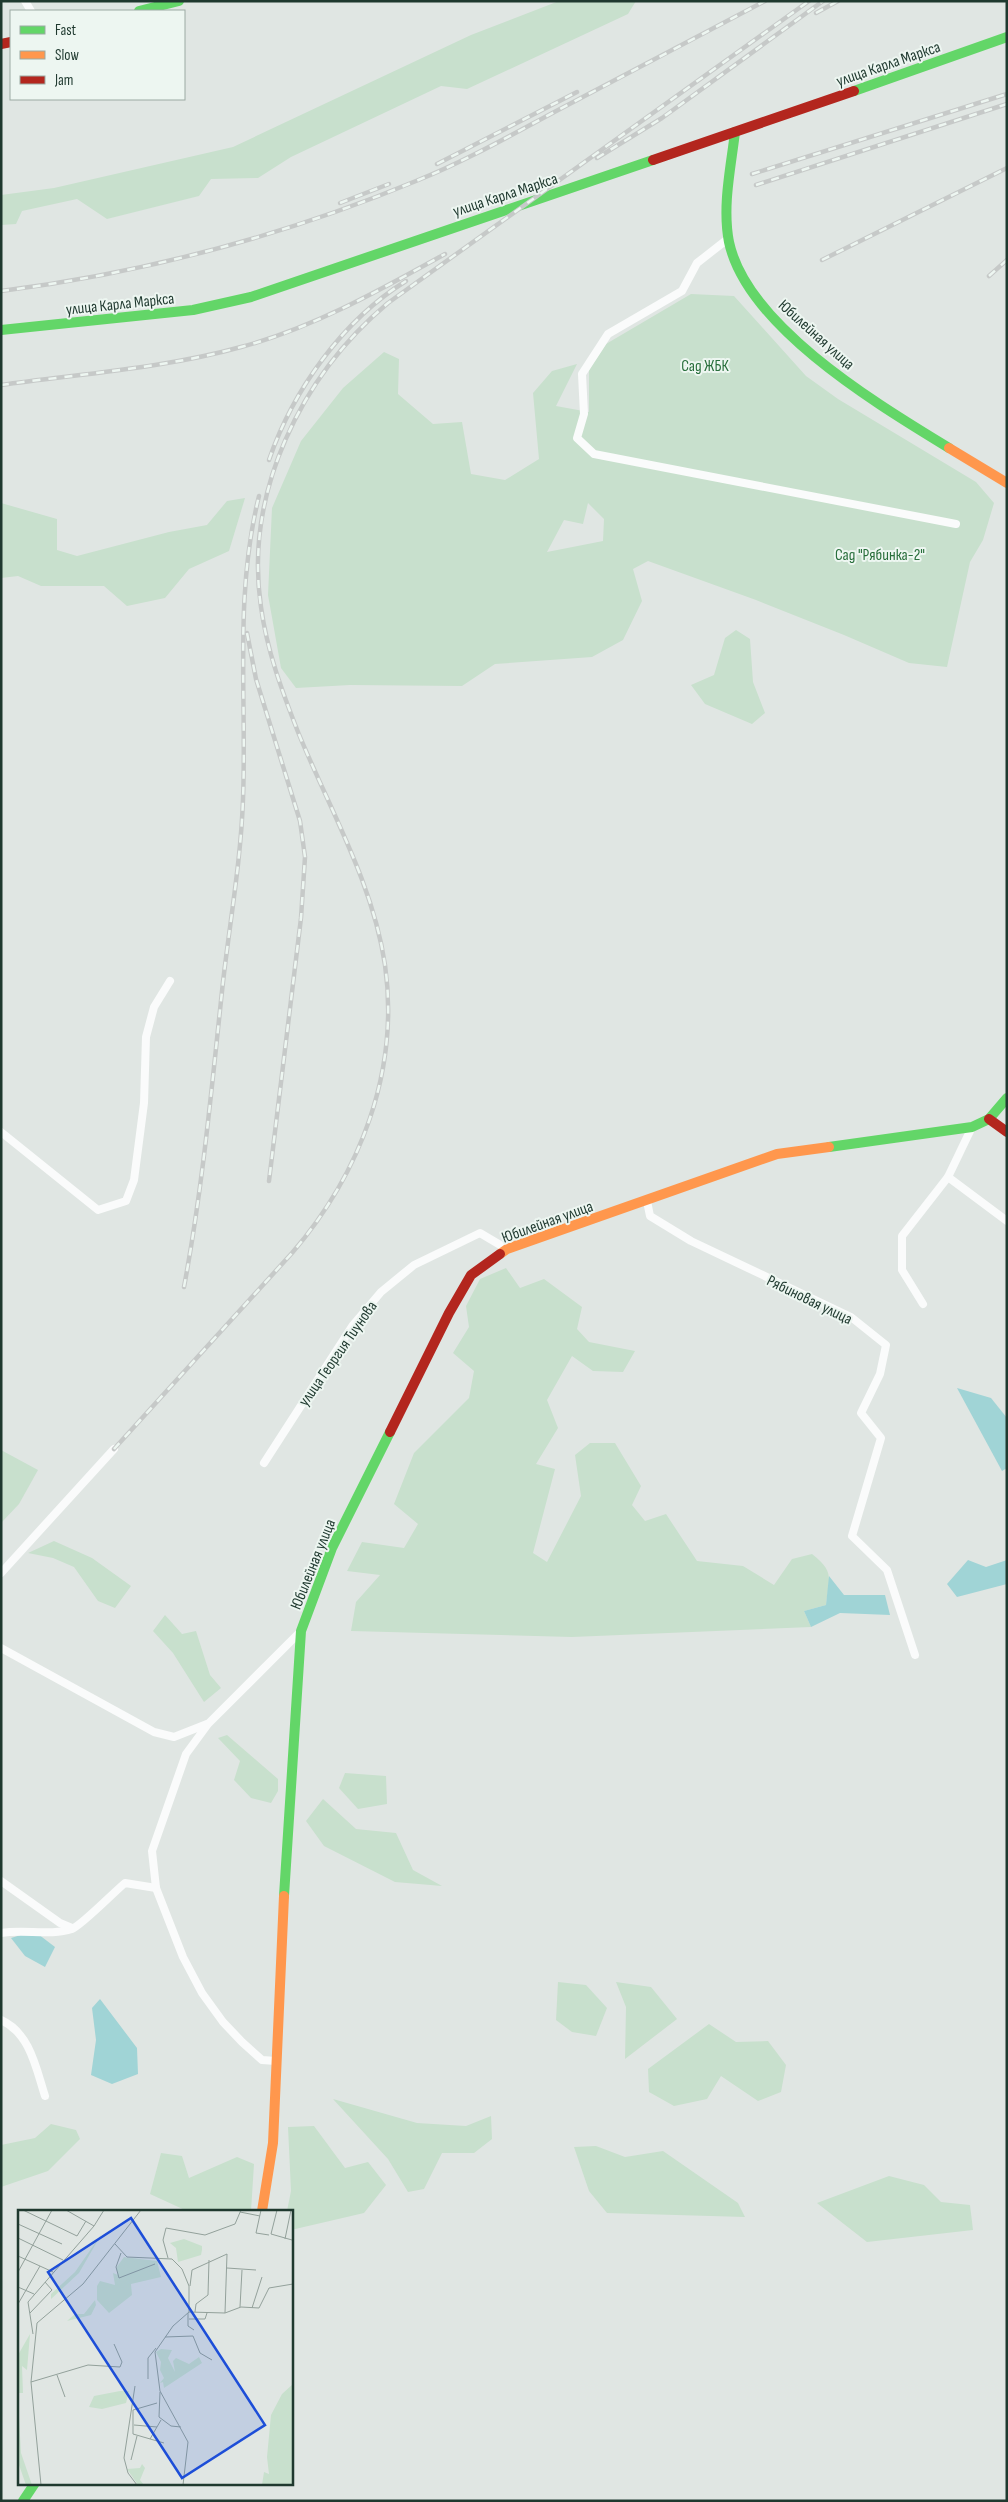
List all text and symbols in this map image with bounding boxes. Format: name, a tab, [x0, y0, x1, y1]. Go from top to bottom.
legend	[10, 10, 185, 100]
text: Fast	[55, 21, 77, 40]
street label: улица Карла Маркса	[834, 38, 943, 91]
text: Slow	[55, 46, 79, 65]
text: Jam	[54, 71, 73, 90]
street label: улица Карла Маркса	[451, 170, 560, 221]
street label: улица Карла Маркса	[65, 289, 175, 320]
street label: Юбилейная улица	[774, 296, 858, 374]
park label: Сад ЖБК	[681, 357, 730, 376]
park label: Сад "Рябинка-2"	[835, 546, 925, 565]
street label: Юбилейная улица	[499, 1197, 596, 1248]
street label: Рябиновая улица	[764, 1272, 855, 1329]
street label: улица Георгия Тиунова	[295, 1298, 382, 1410]
street label: Юбилейная улица	[287, 1517, 340, 1612]
inset map	[18, 2210, 292, 2484]

